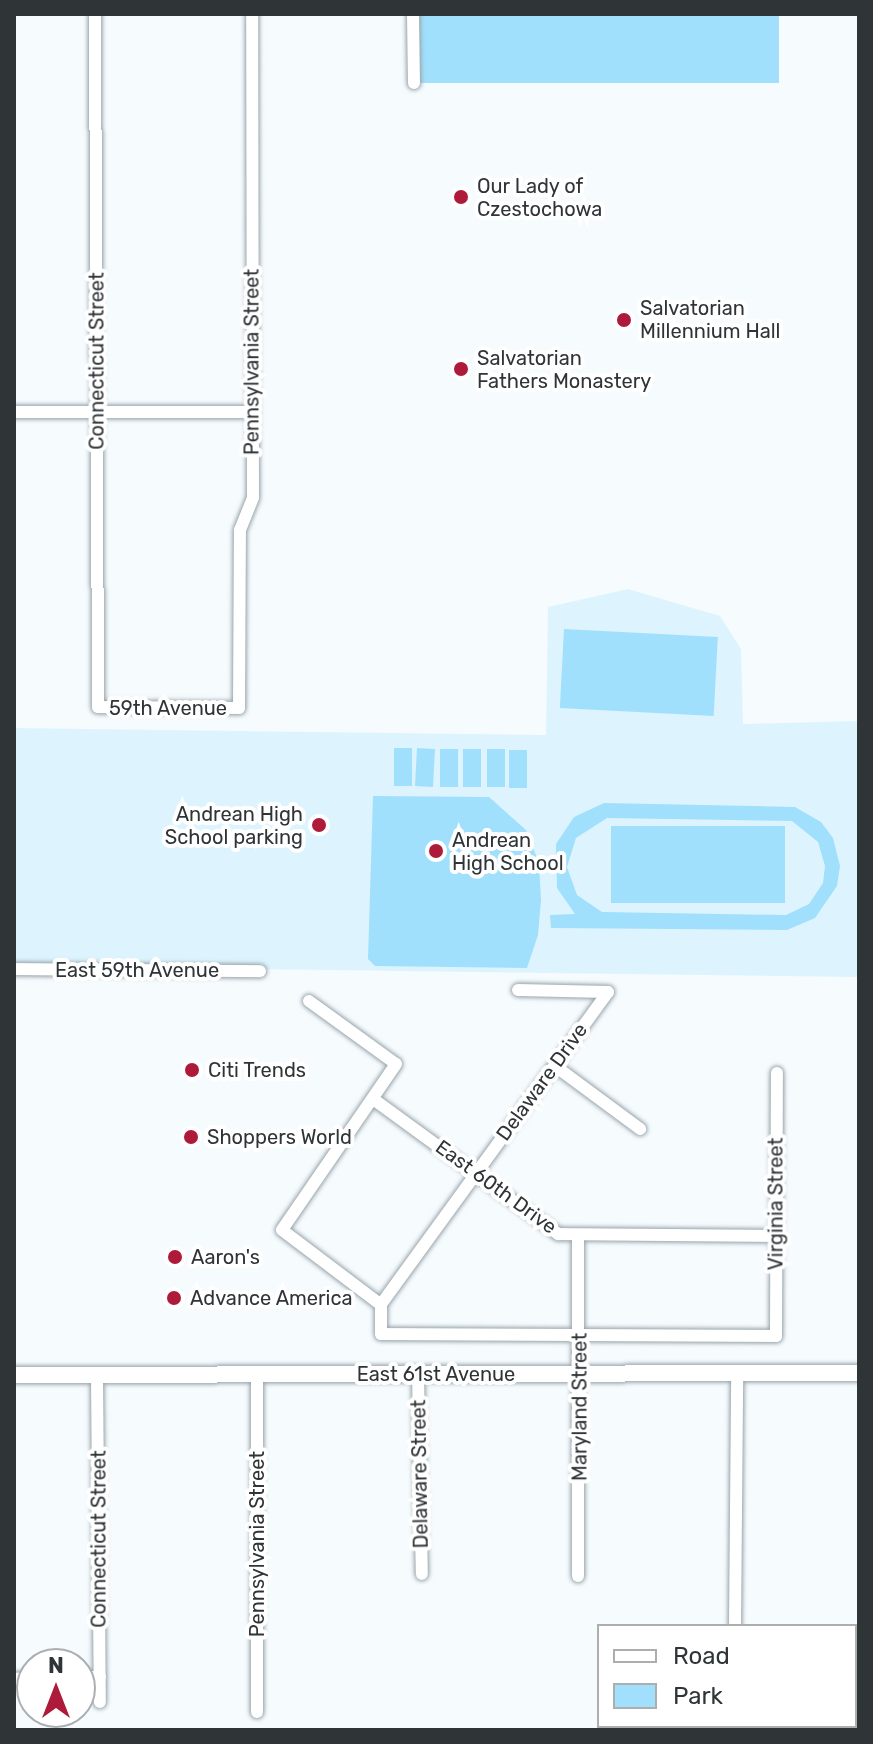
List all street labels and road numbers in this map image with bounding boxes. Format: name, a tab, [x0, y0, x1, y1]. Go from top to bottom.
street label: Pennsylvania Street	[240, 269, 264, 455]
street label: Connecticut Street	[85, 272, 109, 450]
street label: 59th Avenue	[109, 696, 227, 720]
street label: East 59th Avenue	[55, 958, 219, 982]
street label: Delaware Drive	[491, 1019, 593, 1145]
street label: East 60th Drive	[431, 1135, 561, 1239]
street label: Virginia Street	[764, 1138, 788, 1270]
street label: Maryland Street	[568, 1333, 592, 1481]
street label: East 61st Avenue	[356, 1362, 516, 1386]
street label: Delaware Street	[407, 1399, 433, 1549]
street label: Connecticut Street	[87, 1450, 111, 1628]
street label: Pennsylvania Street	[245, 1451, 269, 1637]

